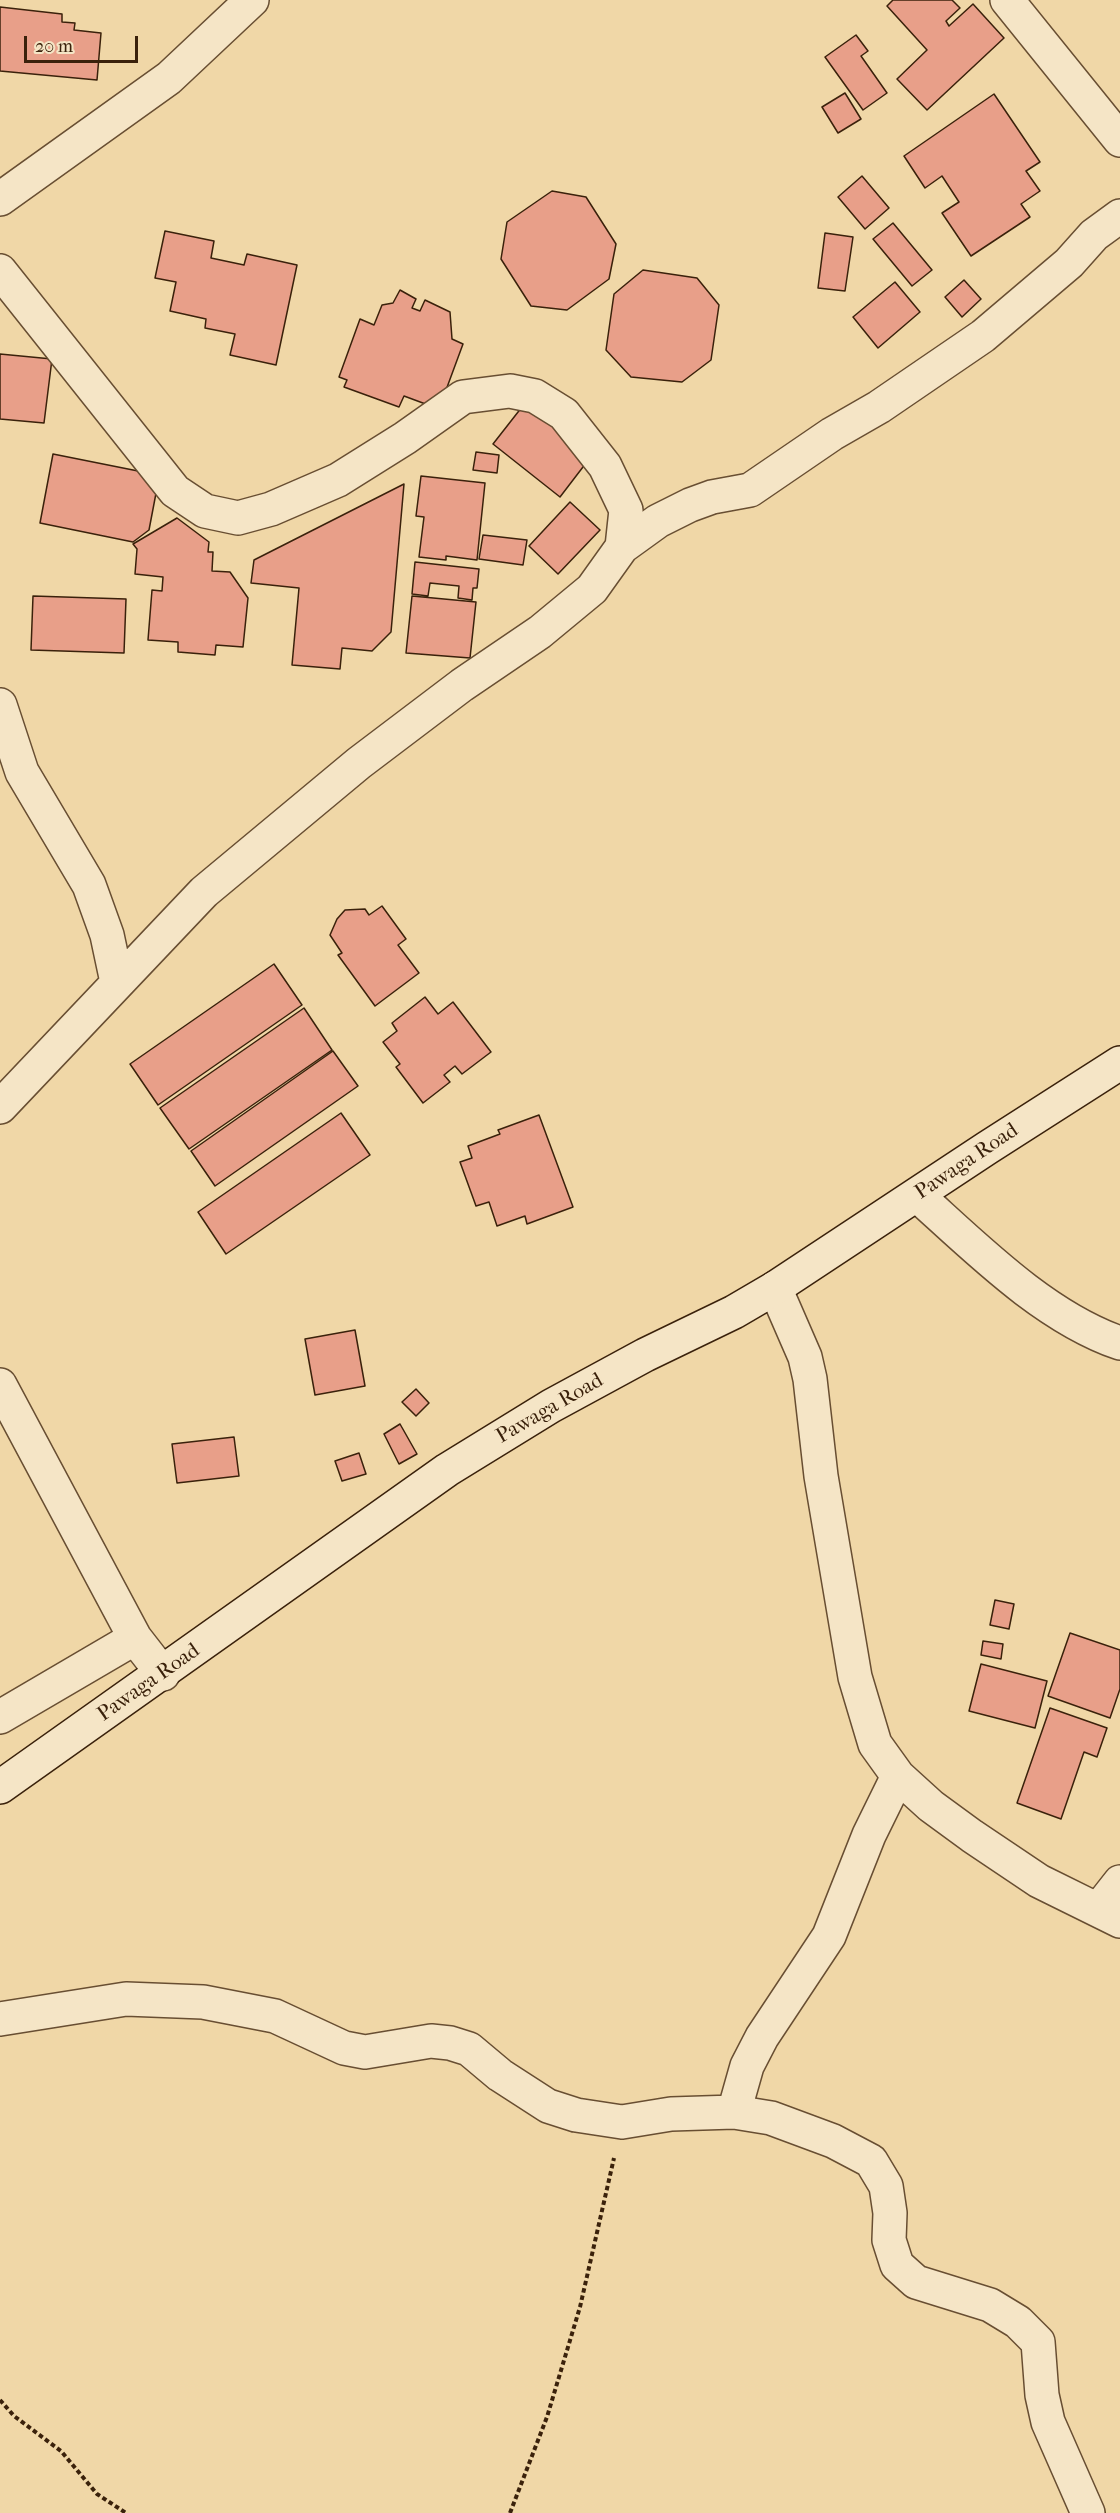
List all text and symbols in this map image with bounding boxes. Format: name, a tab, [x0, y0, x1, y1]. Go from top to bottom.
scale bar	[27, 24, 141, 62]
text: 20 m	[35, 36, 73, 57]
street label: Pawaga Road	[911, 1118, 1023, 1206]
street label: Pawaga Road	[492, 1368, 608, 1450]
street label: Pawaga Road	[93, 1639, 205, 1727]

